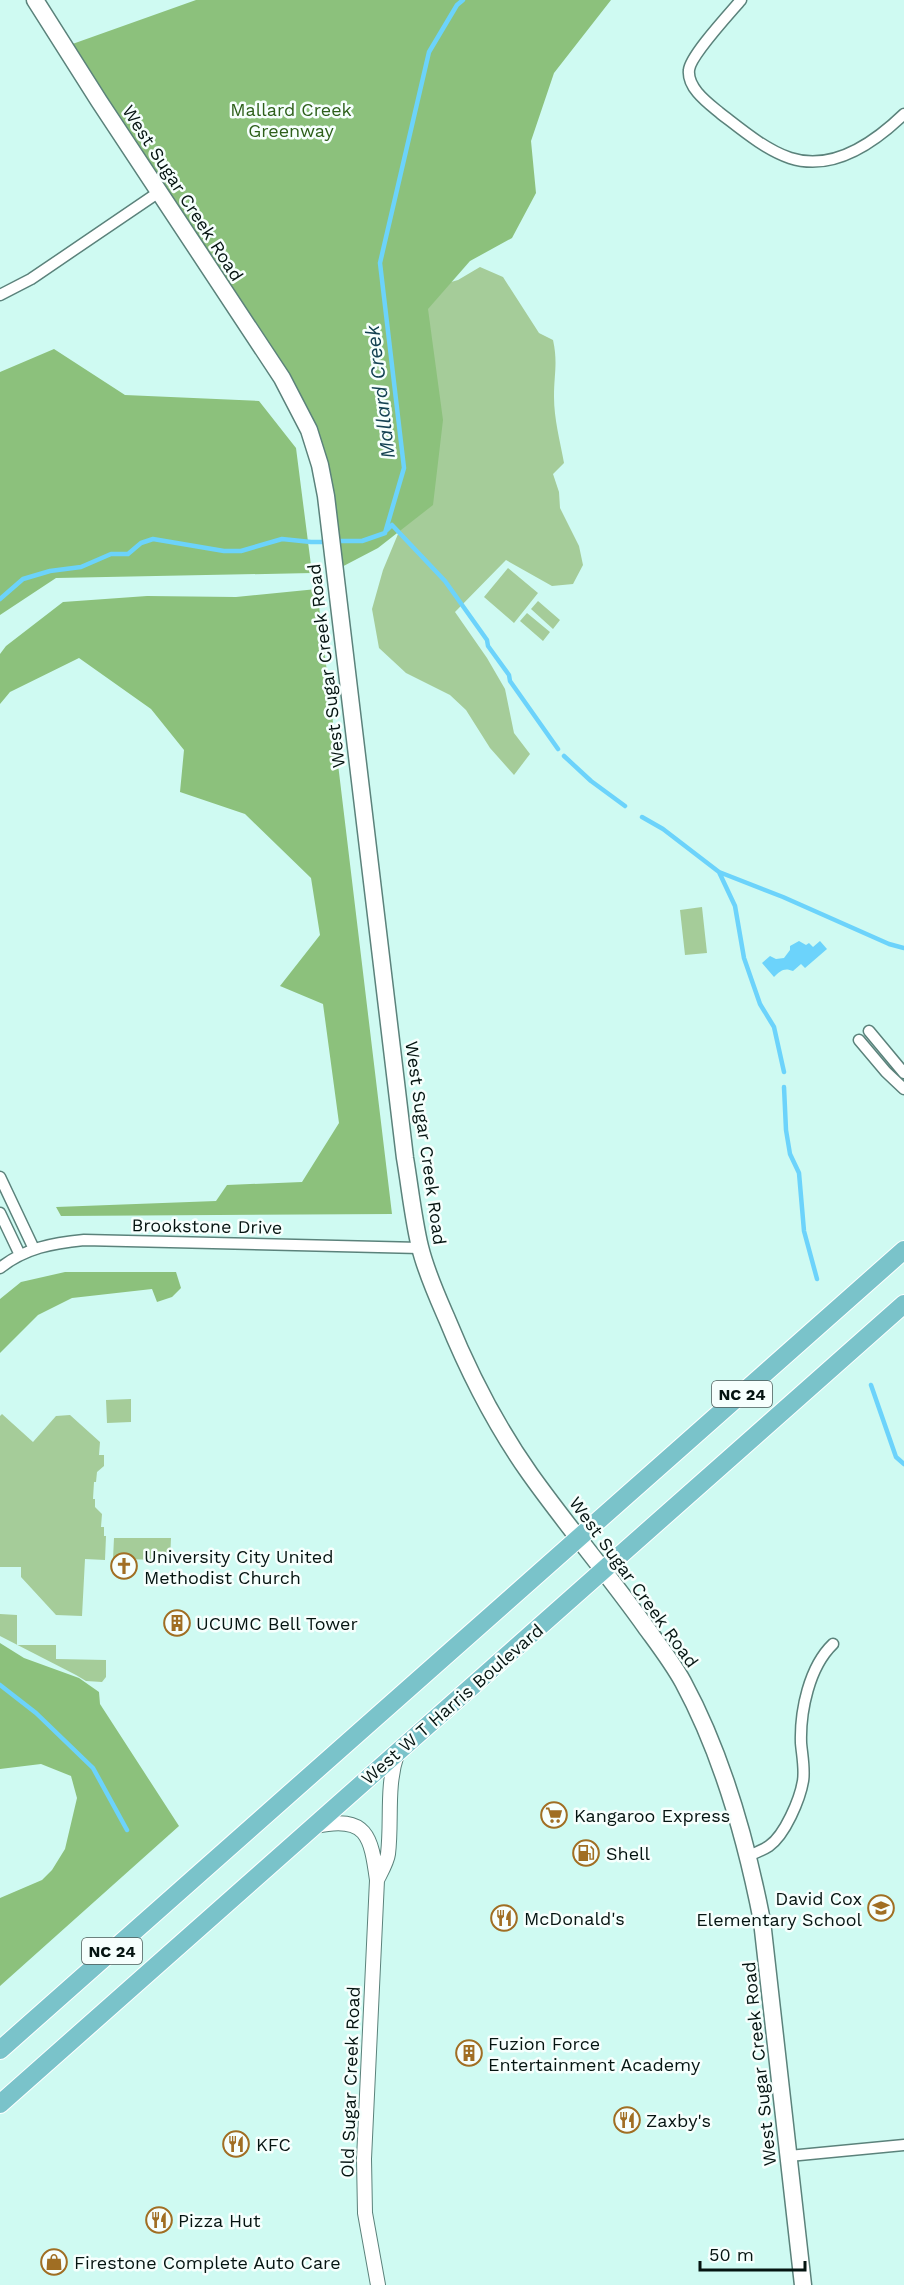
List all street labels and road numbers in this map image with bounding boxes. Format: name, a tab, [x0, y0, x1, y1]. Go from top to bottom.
street label: West Sugar Creek Road	[118, 101, 248, 285]
street label: West Sugar Creek Road	[303, 563, 349, 769]
street label: West Sugar Creek Road	[401, 1040, 451, 1246]
street label: Brookstone Drive	[131, 1214, 283, 1238]
road number: NC 24	[712, 1381, 772, 1407]
street label: West Sugar Creek Road	[565, 1493, 703, 1671]
street label: West W T Harris Boulevard	[357, 1619, 547, 1789]
road number: NC 24	[82, 1938, 142, 1964]
street label: West Sugar Creek Road	[738, 1961, 780, 2167]
street label: Old Sugar Creek Road	[336, 1986, 364, 2178]

